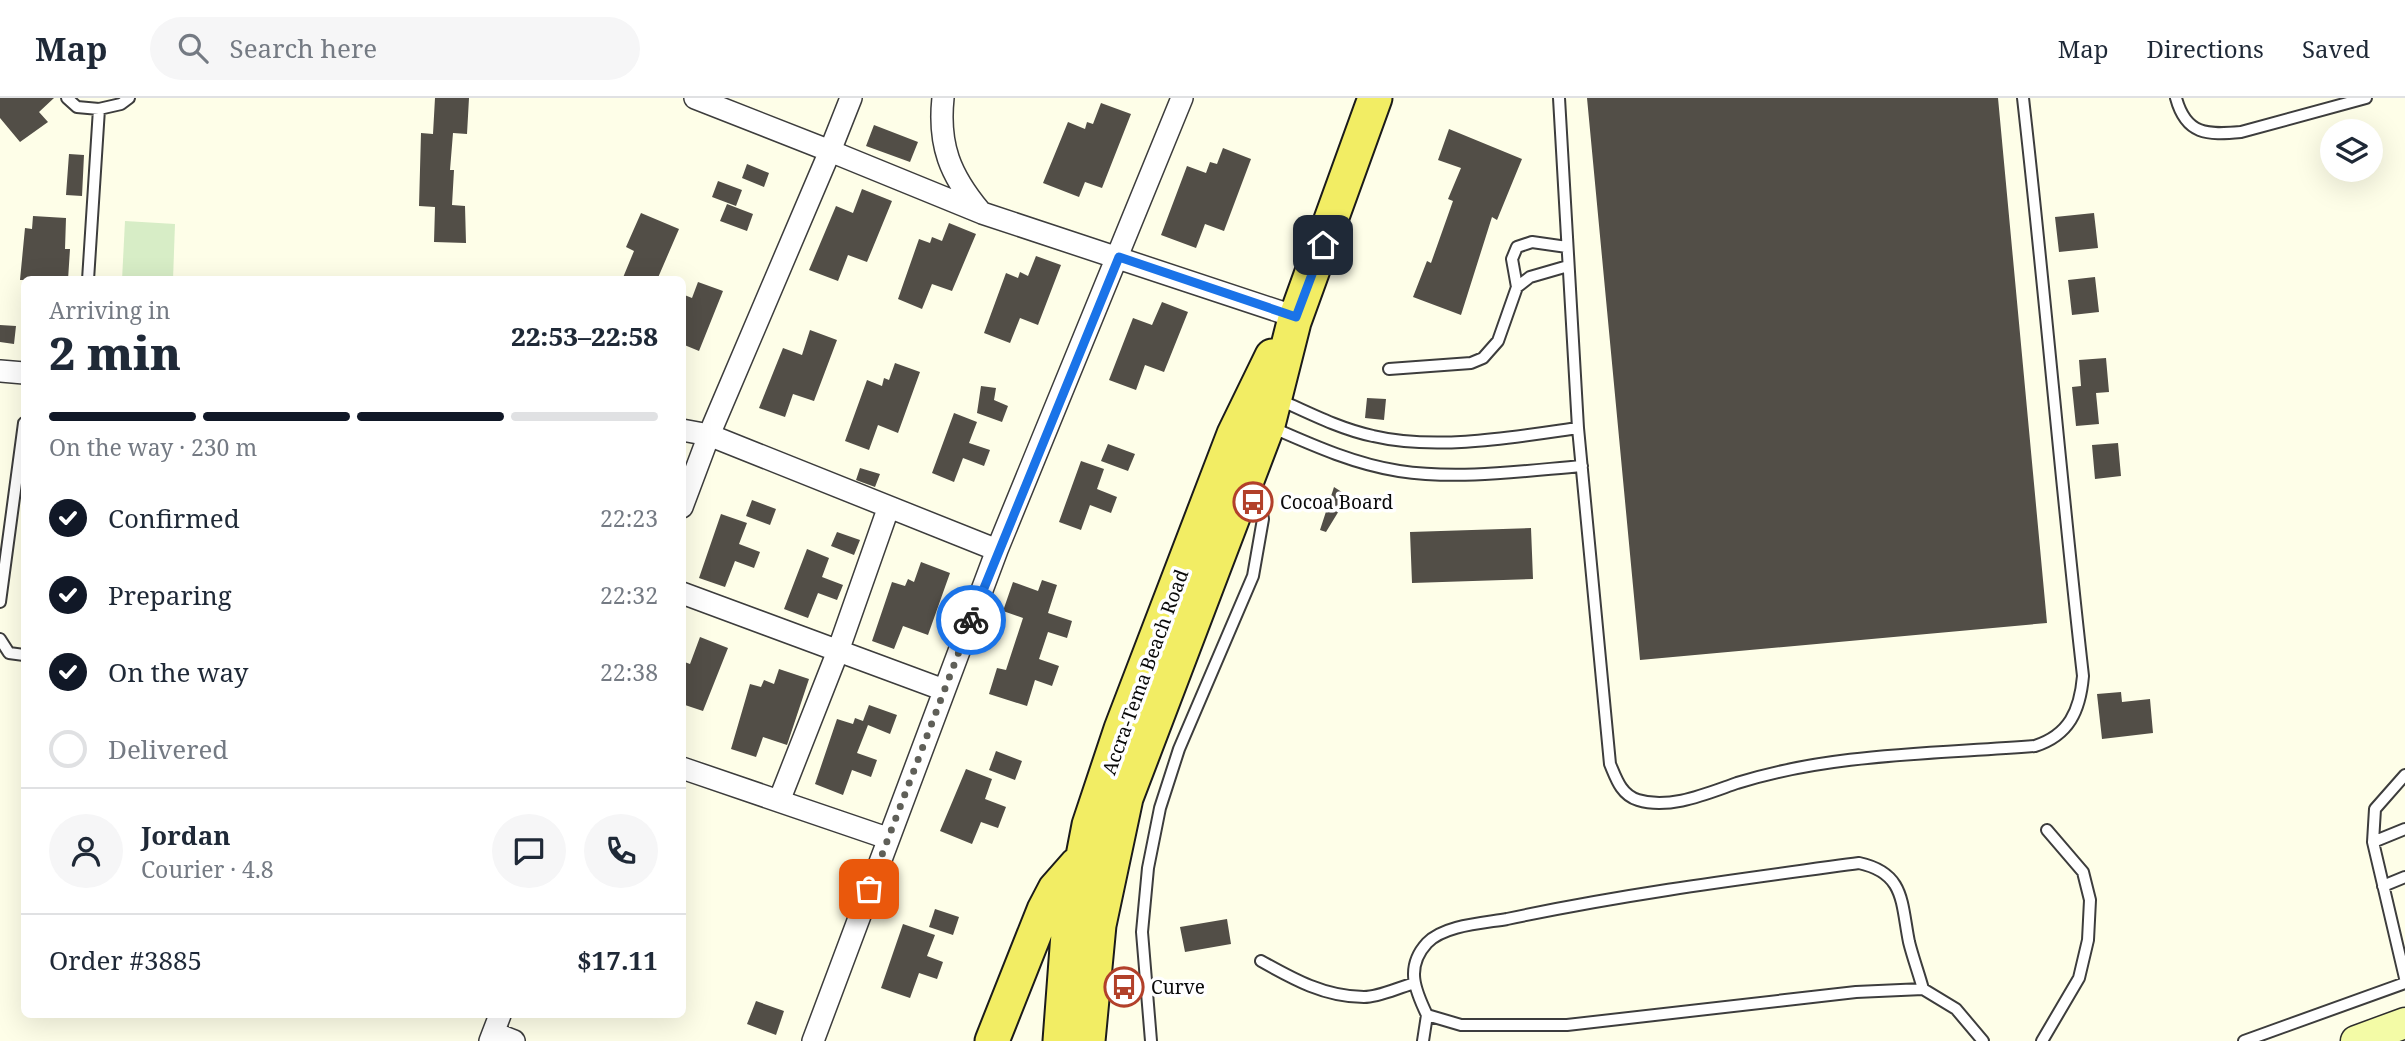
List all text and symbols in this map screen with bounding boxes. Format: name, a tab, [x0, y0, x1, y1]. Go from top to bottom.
search box	[150, 17, 640, 80]
text: Map	[35, 26, 108, 71]
icon: search	[174, 29, 212, 67]
text: Search here	[230, 30, 377, 66]
text: Map	[2058, 32, 2109, 65]
text: Directions	[2147, 32, 2264, 65]
text: Saved	[2302, 32, 2370, 65]
map controls	[2320, 119, 2383, 182]
button: layers	[2320, 119, 2383, 182]
pin	[1293, 215, 1353, 275]
icon: home	[1304, 226, 1342, 264]
text: Arriving in	[49, 294, 170, 326]
text: 22:53–22:58	[511, 318, 658, 354]
text: 2 min	[49, 321, 181, 383]
text: On the way · 230 m	[49, 431, 257, 463]
bus stop icon: Cocoa Board	[1232, 481, 1274, 523]
place label: Cocoa Board	[1280, 489, 1394, 515]
icon: check	[49, 499, 87, 537]
text: Confirmed	[108, 500, 240, 536]
text: 22:23	[600, 502, 658, 534]
street label: Accra-Tema Beach Road	[1096, 565, 1194, 778]
icon: check	[49, 576, 87, 614]
text: Preparing	[108, 577, 232, 613]
text: 22:32	[600, 579, 658, 611]
courier	[936, 585, 1006, 655]
icon: bike	[952, 601, 990, 639]
icon: check	[49, 653, 87, 691]
text: On the way	[108, 654, 248, 690]
text: 22:38	[600, 656, 658, 688]
text: Delivered	[108, 731, 228, 767]
button: person	[49, 814, 123, 888]
button: chat	[492, 814, 566, 888]
button: phone	[584, 814, 658, 888]
text: Jordan	[141, 817, 231, 853]
text: Courier · 4.8	[141, 853, 274, 885]
pin	[839, 859, 899, 919]
icon: bag	[850, 870, 888, 908]
text: Order #3885	[49, 942, 202, 978]
text: $17.11	[577, 942, 658, 978]
bus stop icon: Curve	[1103, 966, 1145, 1008]
place label: Curve	[1151, 974, 1205, 1000]

